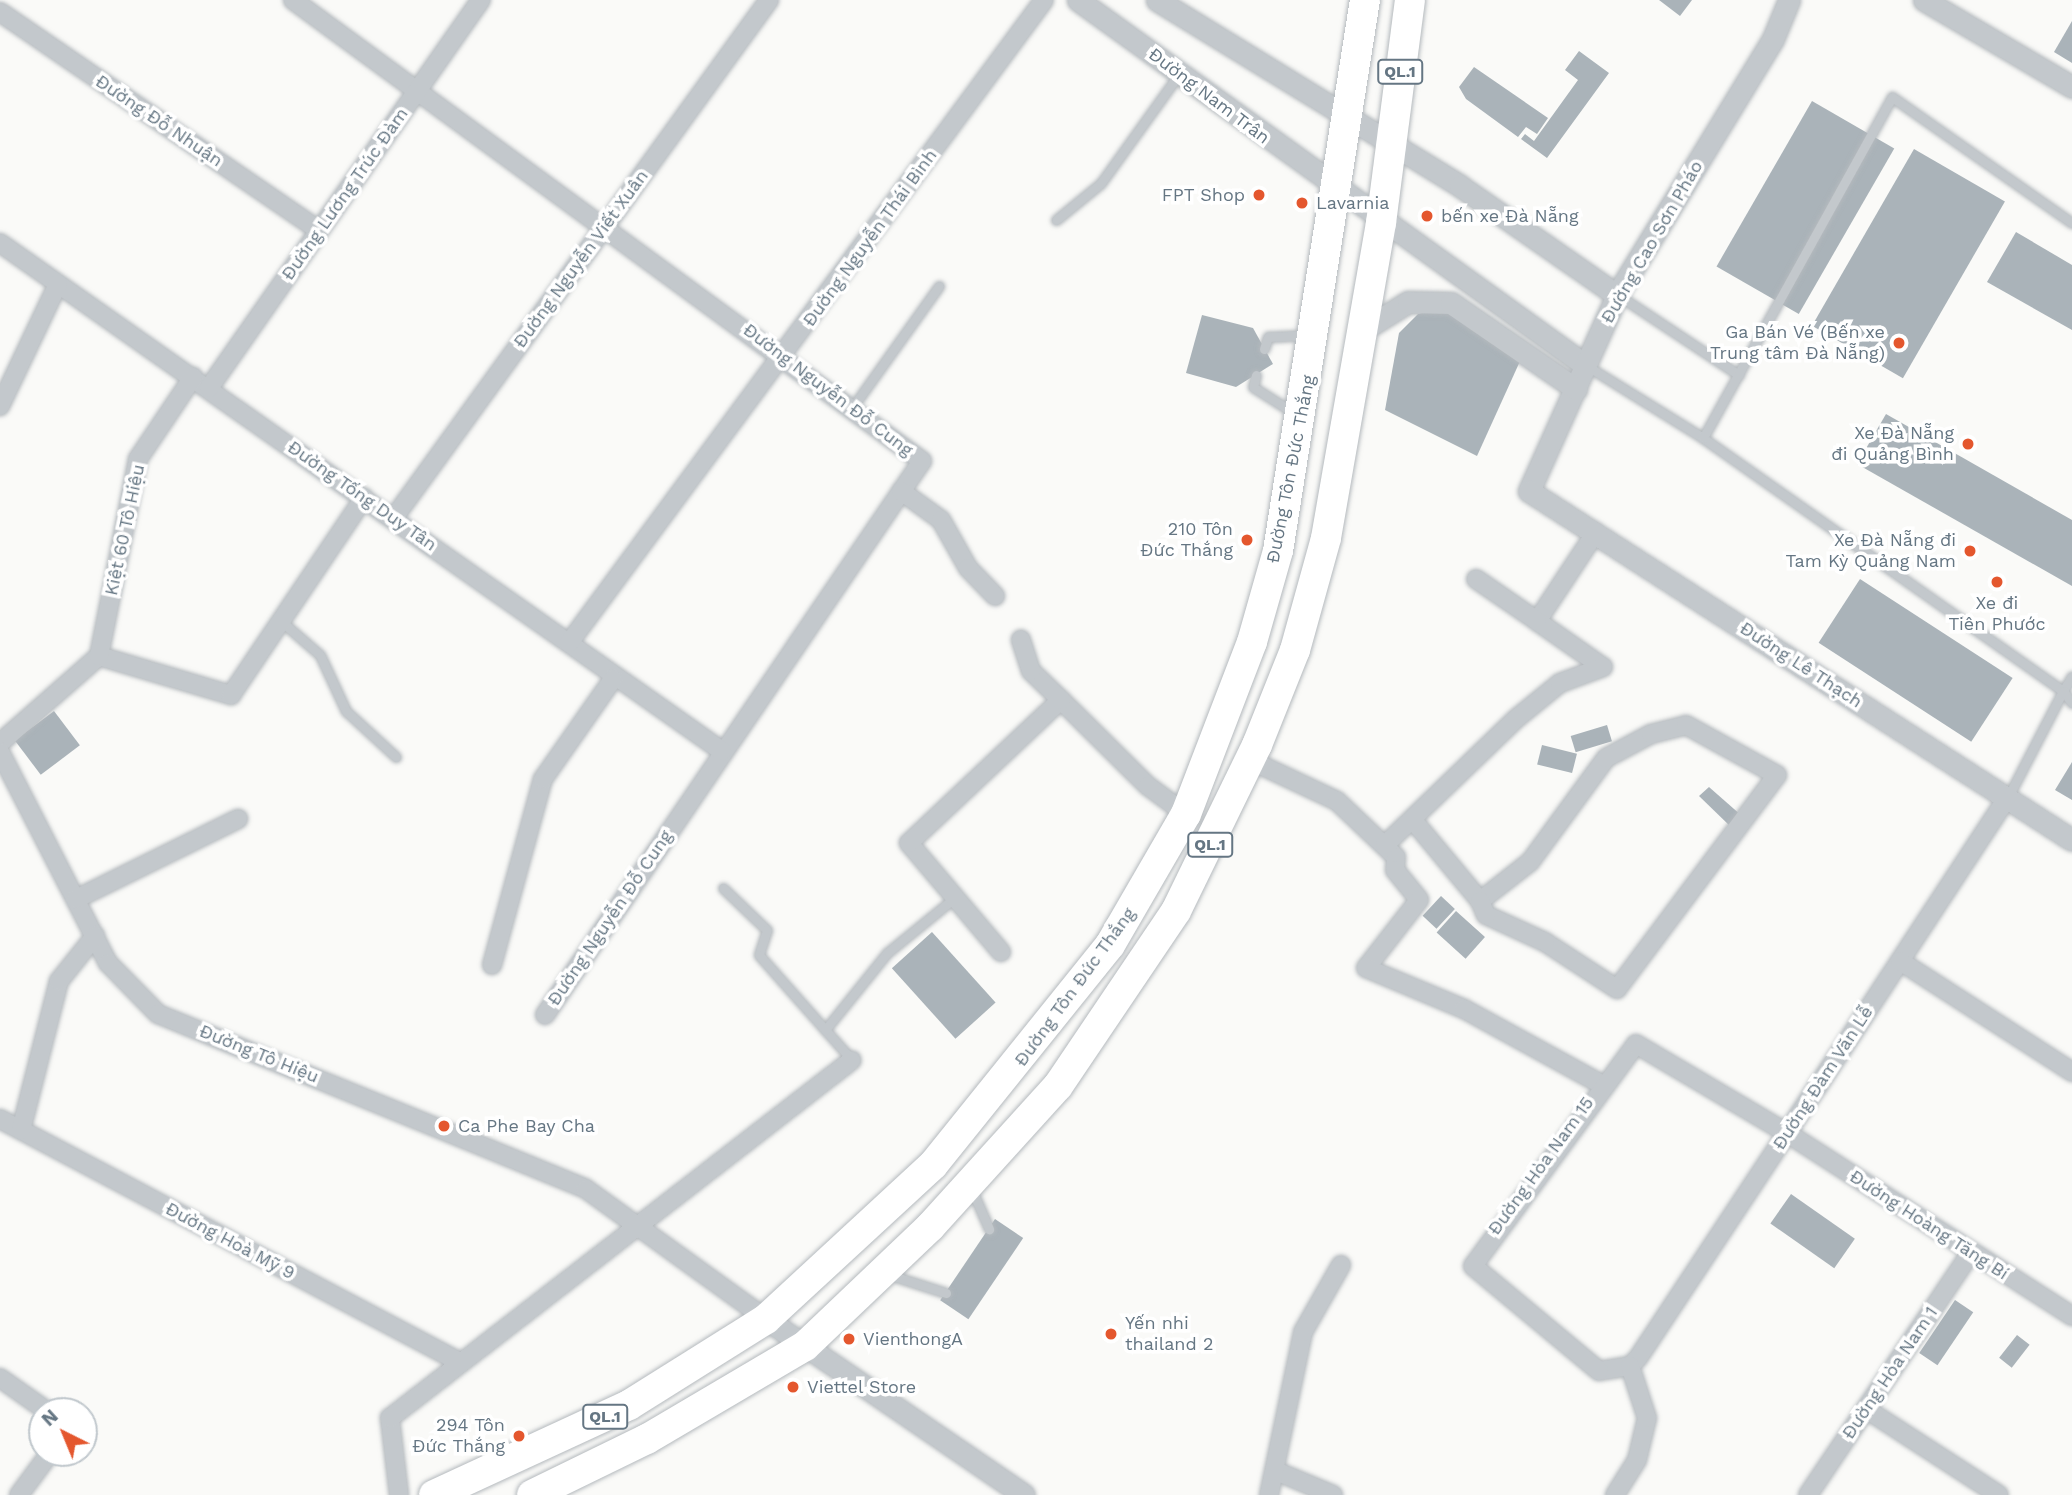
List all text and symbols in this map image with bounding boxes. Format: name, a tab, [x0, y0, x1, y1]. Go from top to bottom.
street label: Đường Nam Trân	[1144, 43, 1274, 149]
road number: QL.1	[1376, 60, 1424, 85]
street label: Đường Đỗ Nhuận	[91, 70, 227, 172]
street label: Đường Lương Trúc Đàm	[277, 103, 413, 285]
street label: Đường Nguyễn Thái Bình	[798, 145, 942, 331]
street label: Đường Cao Sơn Pháo	[1597, 157, 1707, 327]
street label: Đường Nguyễn Viết Xuân	[509, 165, 653, 353]
place label: FPT Shop	[1161, 184, 1245, 206]
marker: FPT Shop	[1251, 187, 1267, 203]
place label: Lavarnia	[1316, 192, 1389, 214]
marker: Lavarnia	[1294, 195, 1310, 211]
place label: bến xe Đà Nẵng	[1441, 205, 1579, 227]
marker: bến xe Đà Nẵng	[1419, 208, 1435, 224]
street label: Đường Nguyễn Đỗ Cung	[739, 319, 917, 461]
place label: Ga Bán Vé (Bến xe Trung tâm Đà Nẵng)	[1709, 322, 1885, 364]
marker: Ga Bán Vé (Bến xe Trung tâm Đà Nẵng)	[1891, 335, 1907, 351]
street label: Đường Tôn Đức Thắng	[1262, 373, 1320, 565]
place label: Xe Đà Nẵng đi Quảng Bình	[1831, 423, 1954, 466]
street label: Đường Tống Duy Tân	[283, 436, 441, 556]
marker: Xe Đà Nẵng đi Quảng Bình	[1960, 436, 1976, 452]
street label: Kiệt 60 Tô Hiệu	[101, 462, 149, 598]
place label: 210 Tôn Đức Thắng	[1140, 519, 1233, 562]
place label: Xe Đà Nẵng đi Tam Kỳ Quảng Nam	[1785, 530, 1956, 572]
marker: 210 Tôn Đức Thắng	[1239, 532, 1255, 548]
marker: Xe Đà Nẵng đi Tam Kỳ Quảng Nam	[1962, 543, 1978, 559]
marker: Xe đi Tiên Phước	[1989, 574, 2005, 590]
place label: Xe đi Tiên Phước	[1948, 593, 2046, 636]
street label: Đường Lê Thạch	[1736, 617, 1866, 713]
street label: Đường Nguyễn Đỗ Cung	[543, 826, 677, 1010]
road number: QL.1	[1186, 832, 1234, 858]
street label: Đường Tôn Đức Thắng	[1010, 903, 1140, 1071]
street label: Đường Đàm Văn Lễ	[1768, 1002, 1878, 1154]
street label: Đường Tô Hiệu	[196, 1020, 322, 1088]
street label: Đường Hòa Nam 15	[1483, 1092, 1599, 1240]
place label: Ca Phe Bay Cha	[458, 1115, 596, 1137]
marker: Ca Phe Bay Cha	[436, 1118, 452, 1134]
street label: Đường Hoàng Tăng Bí	[1845, 1165, 2013, 1285]
street label: Đường Hoà Mỹ 9	[161, 1198, 299, 1284]
street label: Đường Hòa Nam 1	[1837, 1302, 1943, 1444]
place label: Yến nhi thailand 2	[1125, 1313, 1213, 1356]
marker: Yến nhi thailand 2	[1103, 1326, 1119, 1342]
place label: VienthongA	[863, 1328, 963, 1350]
marker: VienthongA	[841, 1331, 857, 1347]
place label: Viettel Store	[807, 1376, 917, 1398]
marker: Viettel Store	[785, 1379, 801, 1395]
north arrow	[28, 1397, 98, 1467]
road number: QL.1	[580, 1404, 630, 1429]
text: N	[37, 1405, 63, 1431]
place label: 294 Tôn Đức Thắng	[412, 1415, 505, 1458]
marker: 294 Tôn Đức Thắng	[511, 1428, 527, 1444]

